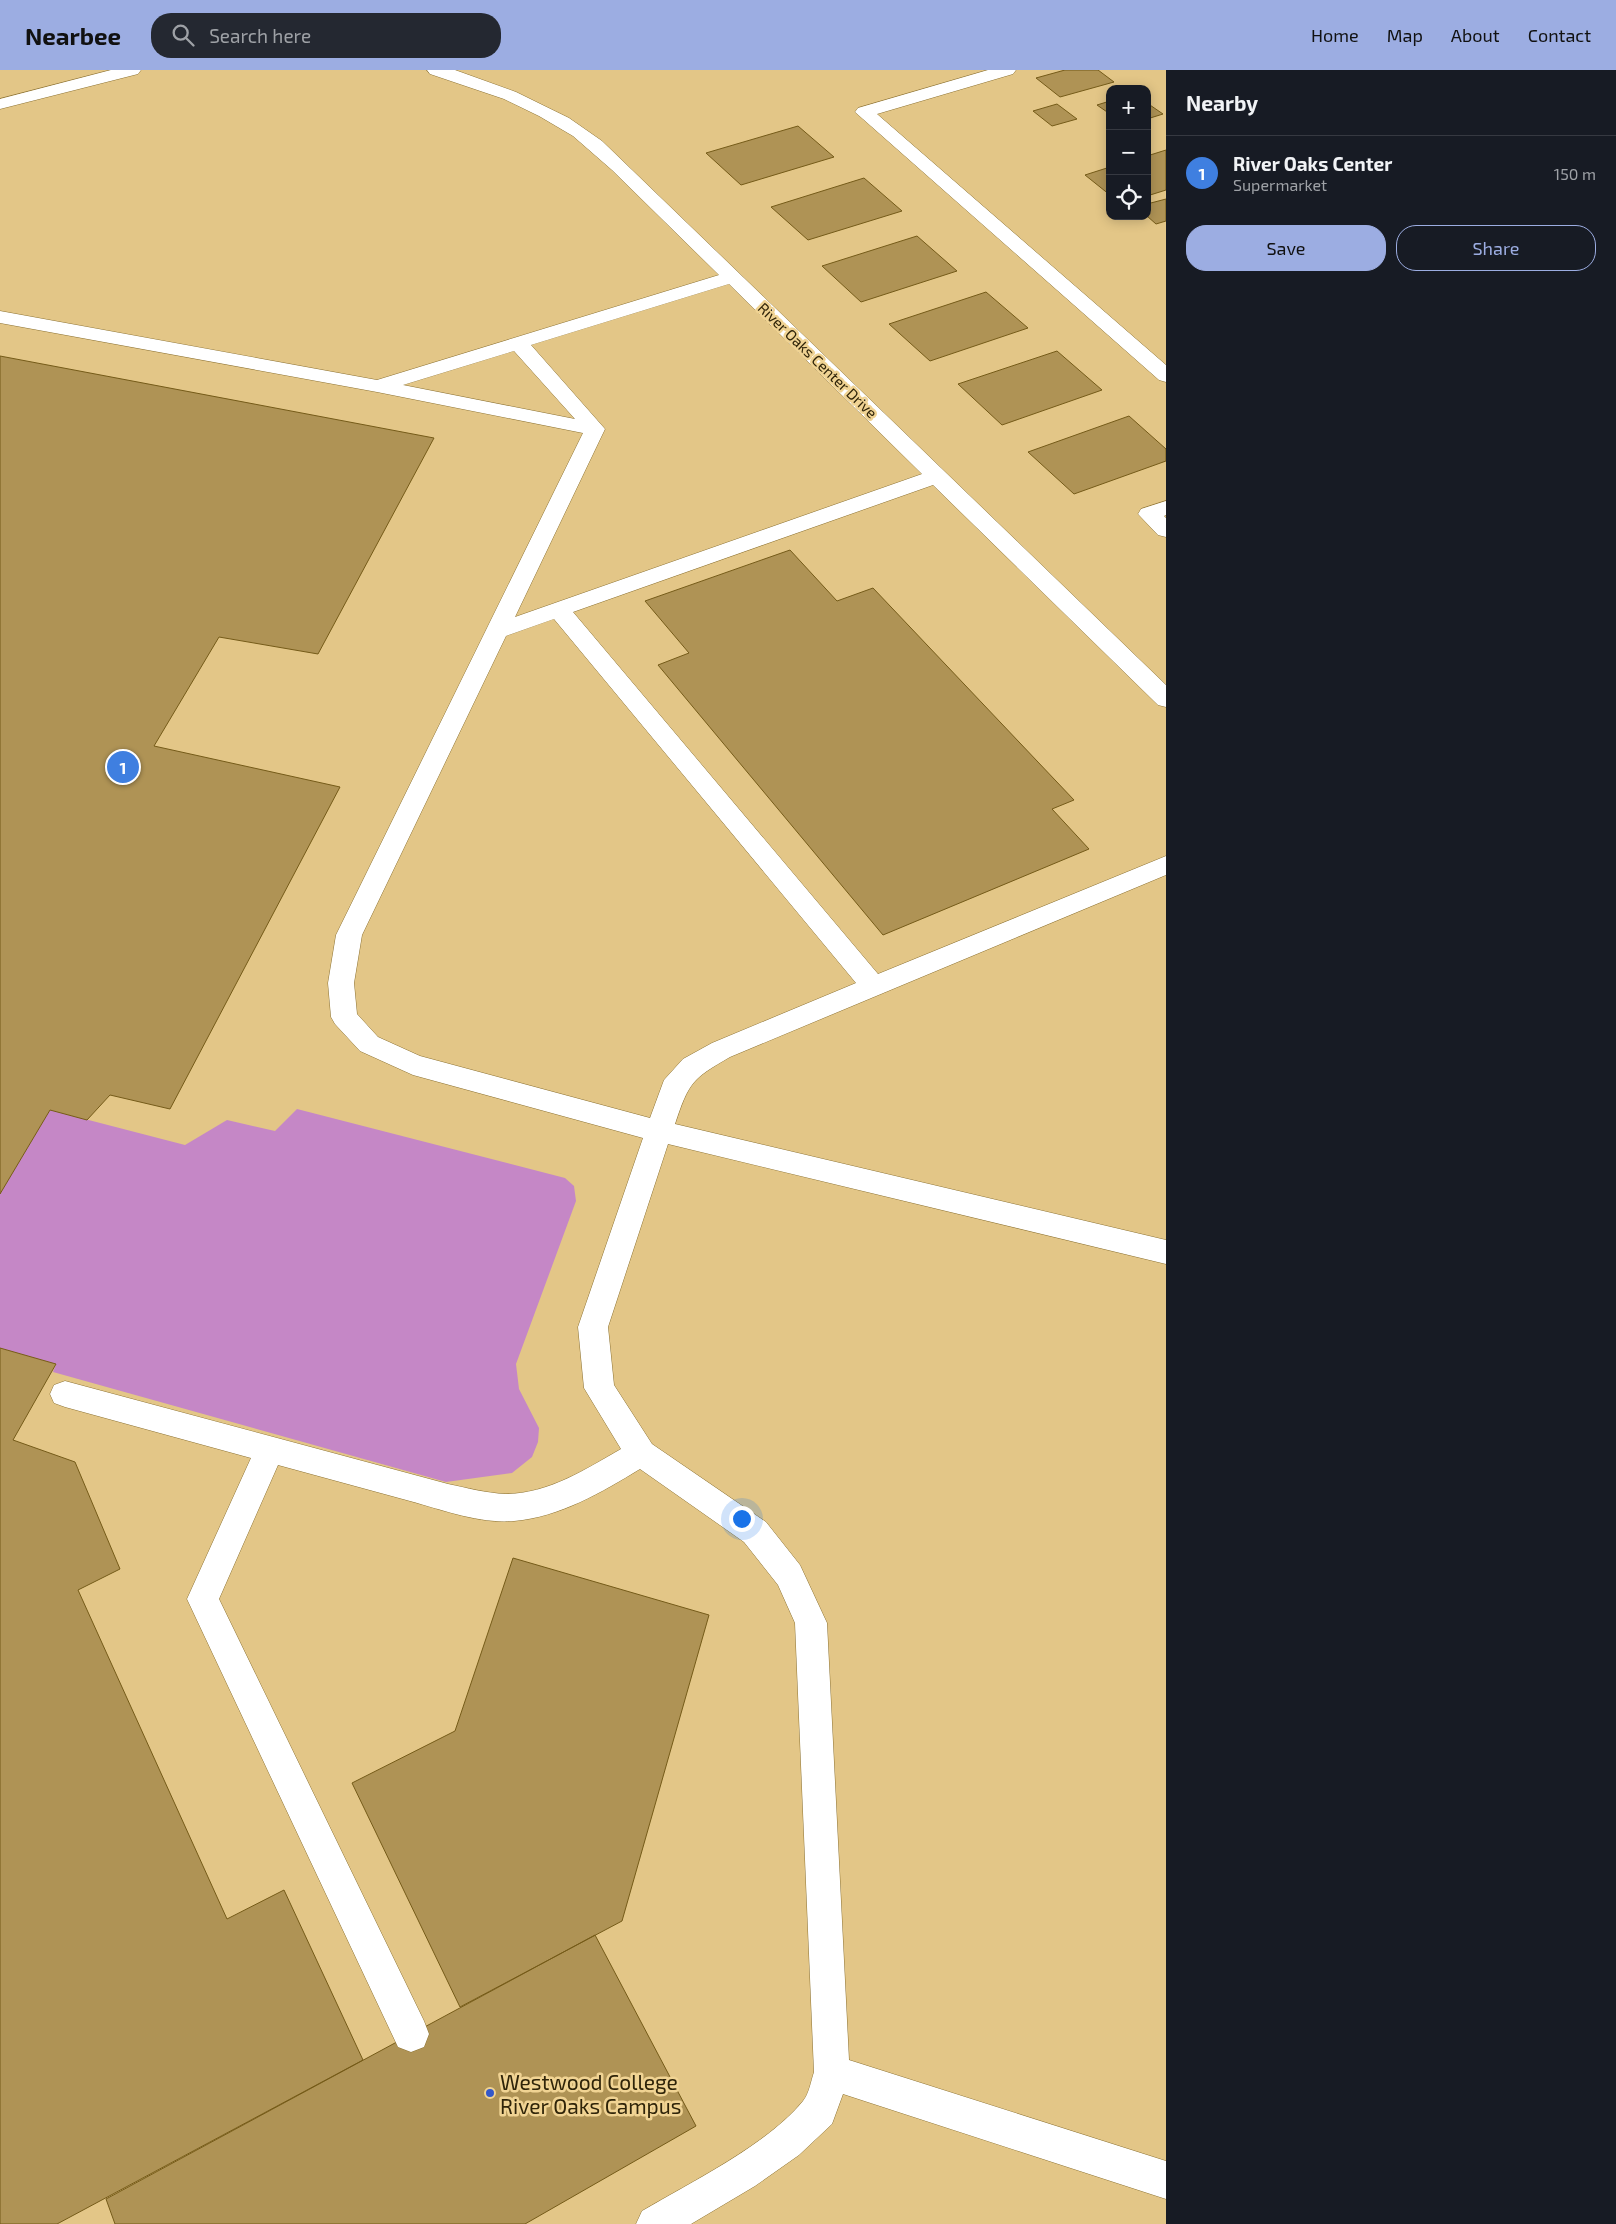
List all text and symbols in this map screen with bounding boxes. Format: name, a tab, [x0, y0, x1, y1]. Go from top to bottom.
search box	[151, 13, 501, 58]
text: Nearbee	[25, 21, 121, 50]
icon: search	[169, 21, 197, 49]
text: Search here	[209, 24, 311, 47]
text: Home	[1311, 24, 1359, 46]
text: Map	[1387, 24, 1423, 46]
text: About	[1451, 24, 1500, 46]
text: Contact	[1528, 24, 1591, 46]
map controls	[1106, 85, 1151, 220]
button: +	[1106, 85, 1151, 130]
text: Nearby	[1186, 90, 1258, 115]
button: −	[1106, 130, 1151, 175]
text: River Oaks Center	[1233, 152, 1392, 175]
text: 1	[1199, 164, 1205, 183]
text: 150 m	[1554, 164, 1596, 183]
button: locate	[1106, 175, 1151, 220]
text: Supermarket	[1233, 175, 1327, 194]
button: Save	[1186, 225, 1386, 271]
button: Share	[1396, 225, 1596, 271]
street label: River Oaks Center Drive	[755, 298, 881, 422]
pin: 1	[107, 748, 139, 786]
your location	[729, 1506, 755, 1532]
place label: Westwood College River Oaks Campus	[500, 2069, 681, 2118]
marker: Westwood College River Oaks Campus	[484, 2087, 496, 2099]

